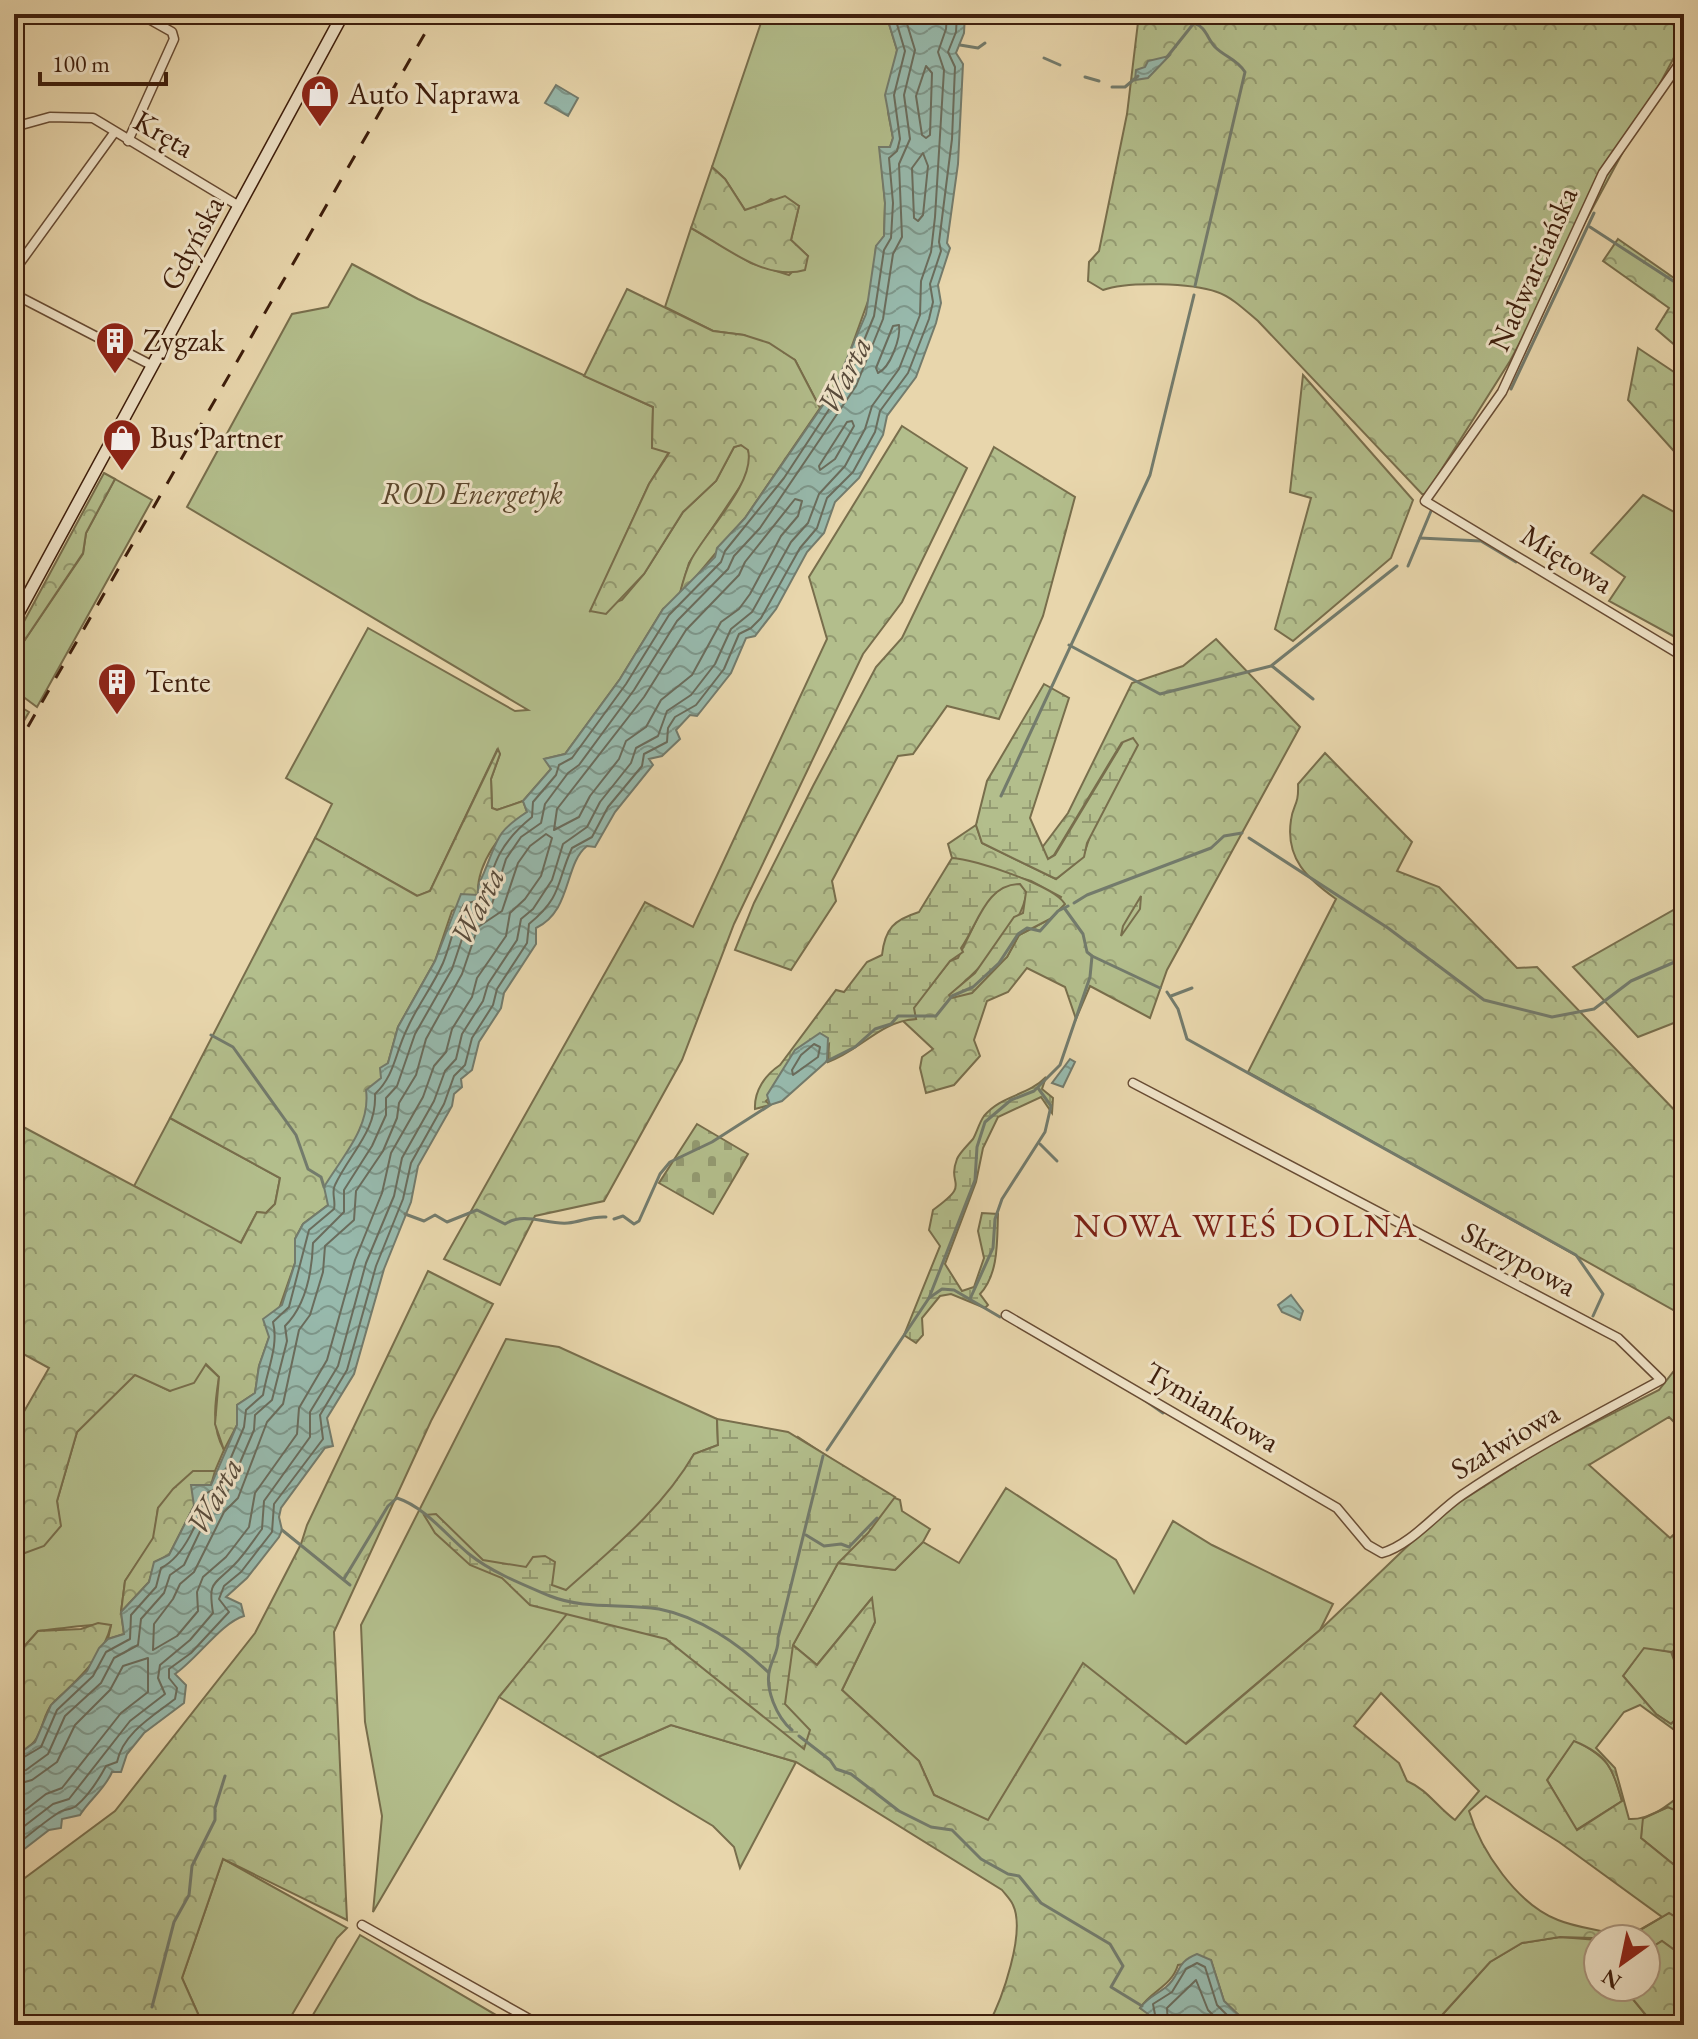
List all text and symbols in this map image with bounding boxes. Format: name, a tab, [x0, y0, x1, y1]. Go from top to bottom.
scale bar	[40, 36, 166, 86]
text: 100 m	[52, 48, 110, 79]
shop icon: Auto Naprawa	[299, 73, 341, 128]
place label: Auto Naprawa	[347, 74, 520, 113]
street label: Kręta	[127, 101, 201, 166]
street label: Nadwarciańska	[1479, 180, 1586, 357]
street label: Gdyńska	[150, 189, 233, 297]
building icon: Zygzak	[94, 320, 136, 375]
place label: Zygzak	[143, 321, 226, 360]
water label: Warta	[807, 329, 881, 421]
shop icon: Bus Partner	[101, 417, 143, 472]
place label: Bus Partner	[150, 418, 283, 457]
park label: ROD Energetyk	[381, 474, 563, 513]
street label: Miętowa	[1514, 515, 1621, 602]
building icon: Tente	[96, 661, 138, 716]
place label: Tente	[145, 662, 211, 701]
water label: Warta	[440, 860, 514, 952]
district label: NOWA WIEŚ DOLNA	[1073, 1203, 1419, 1247]
street label: Skrzypowa	[1455, 1212, 1583, 1305]
street label: Tymiankowa	[1138, 1352, 1287, 1461]
street label: Szałwiowa	[1443, 1393, 1566, 1488]
water label: Warta	[176, 1450, 252, 1542]
north arrow	[1582, 1923, 1662, 2003]
text: N	[1596, 1962, 1627, 1996]

